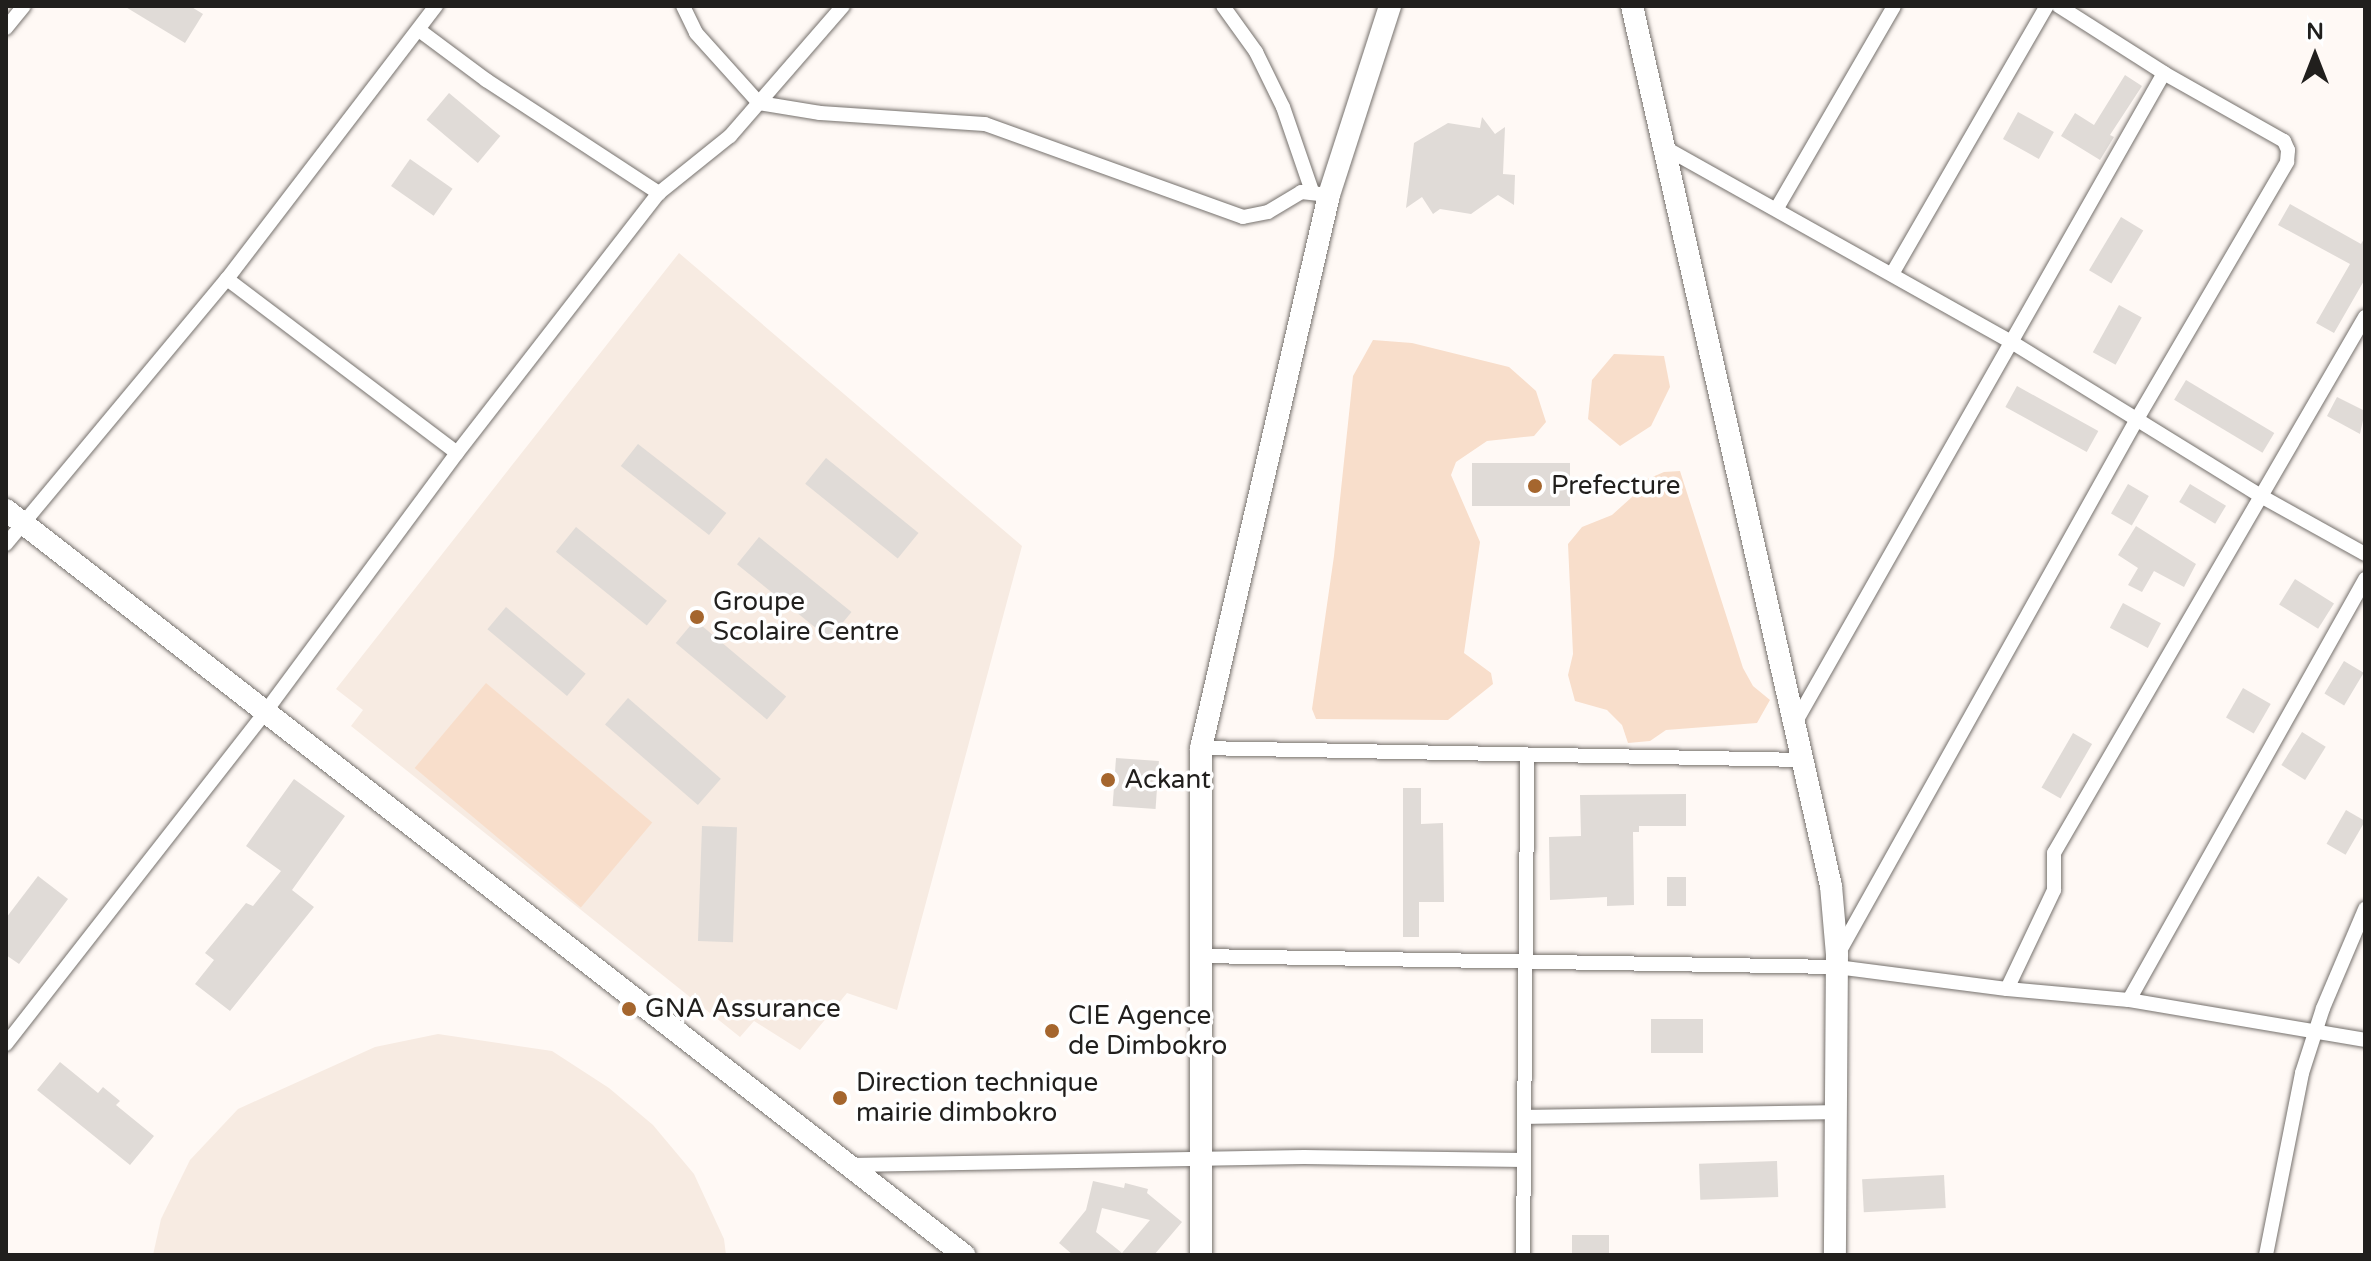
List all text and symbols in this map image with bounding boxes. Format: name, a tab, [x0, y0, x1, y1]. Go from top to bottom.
north arrow	[2275, 16, 2355, 96]
text: N	[2306, 19, 2324, 45]
place label: Prefecture	[1551, 470, 1680, 502]
marker: Prefecture	[1526, 477, 1544, 495]
place label: Groupe Scolaire Centre	[713, 586, 899, 648]
marker: Groupe Scolaire Centre	[688, 608, 706, 626]
place label: Ackant	[1124, 764, 1211, 796]
marker: Ackant	[1099, 771, 1117, 789]
place label: GNA Assurance	[645, 993, 841, 1025]
marker: GNA Assurance	[620, 1000, 638, 1018]
place label: CIE Agence de Dimbokro	[1068, 1000, 1227, 1062]
marker: CIE Agence de Dimbokro	[1043, 1022, 1061, 1040]
place label: Direction technique mairie dimbokro	[856, 1067, 1098, 1128]
marker: Direction technique mairie dimbokro	[831, 1089, 849, 1107]

